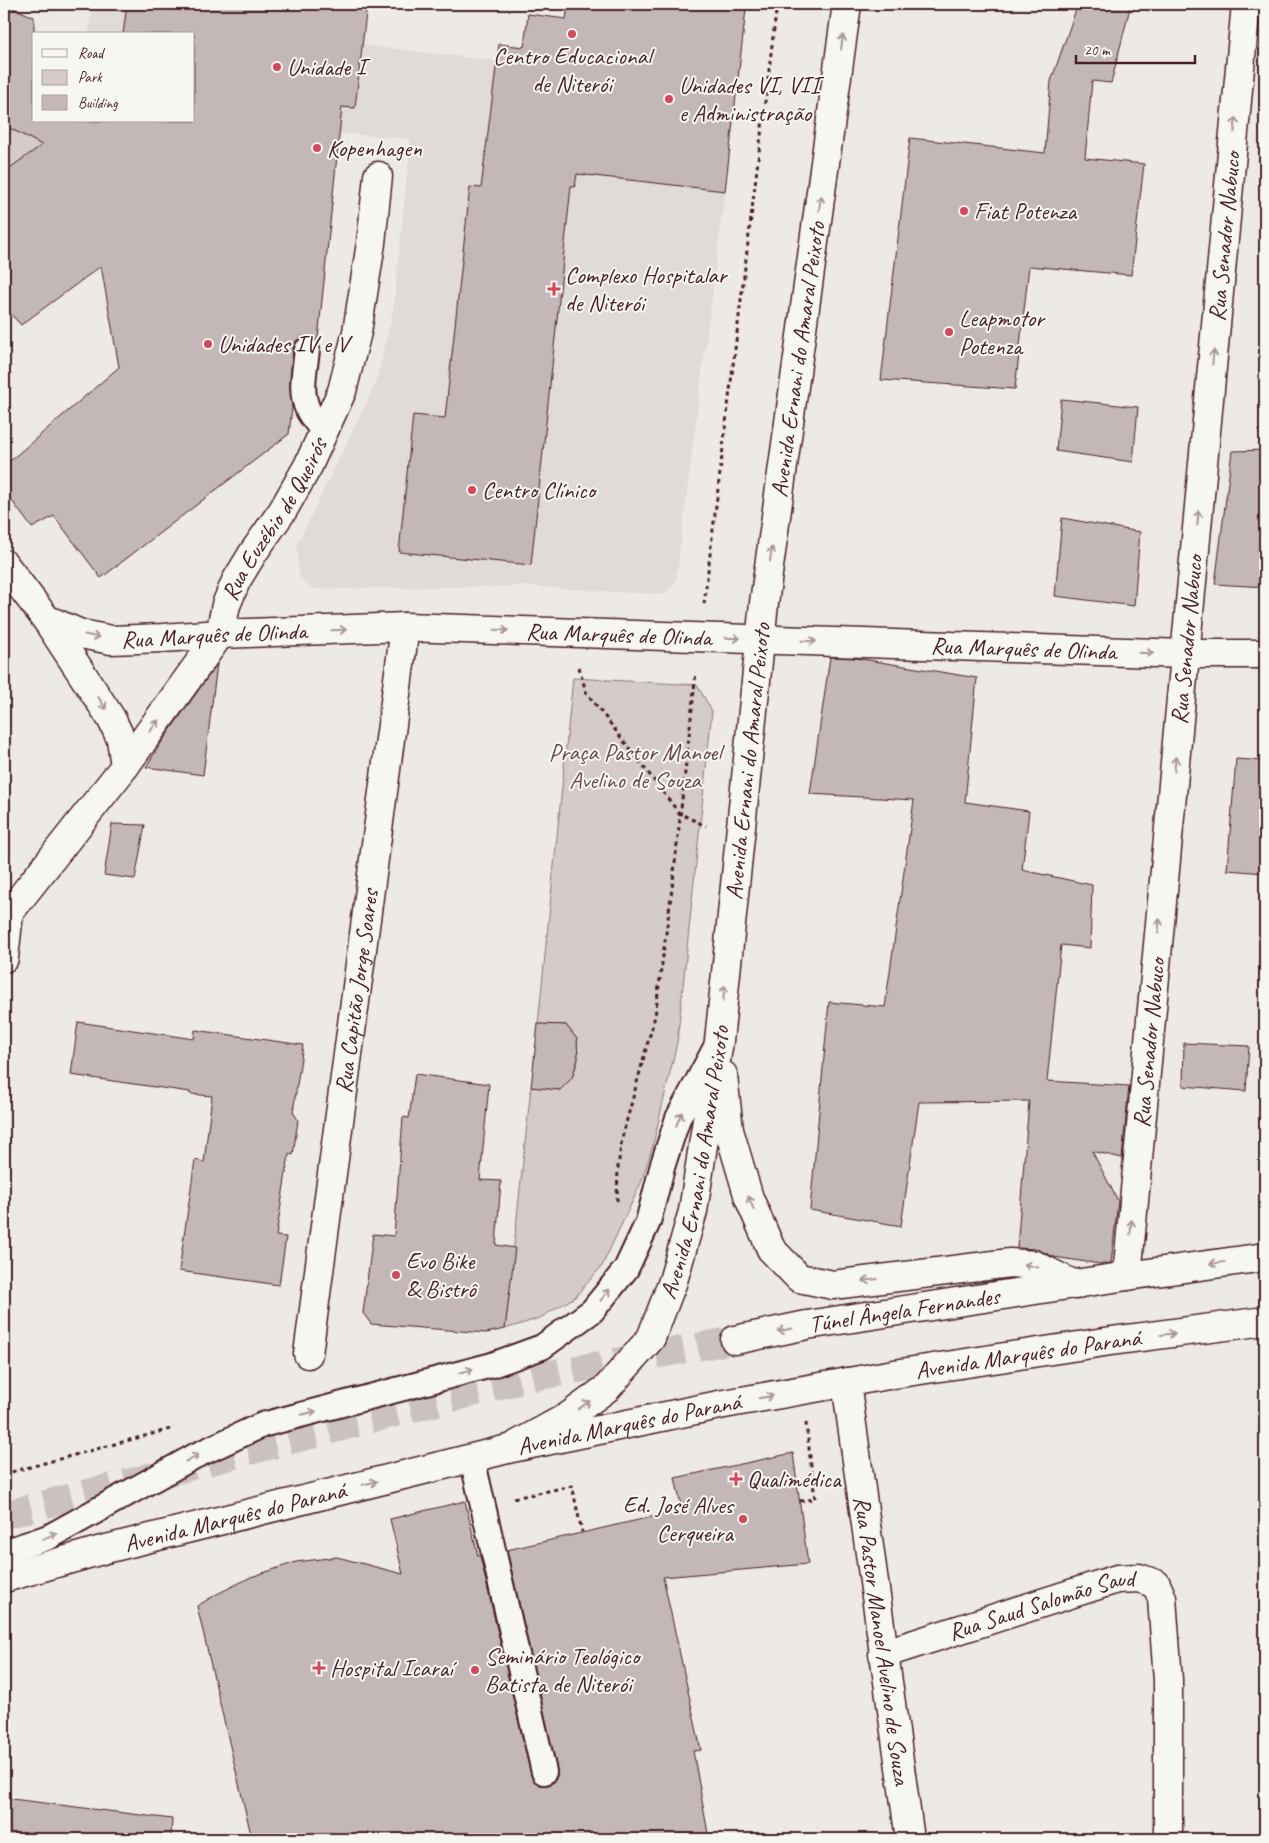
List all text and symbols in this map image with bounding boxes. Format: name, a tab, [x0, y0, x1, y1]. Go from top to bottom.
marker: Centro Educacional de Niterói	[566, 28, 578, 40]
legend	[32, 32, 195, 122]
scale bar	[1076, 32, 1195, 64]
one-way arrow	[837, 34, 847, 50]
place label: Centro Educacional de Niterói	[493, 41, 655, 99]
text: 20 m	[1084, 41, 1111, 60]
text: Road	[78, 44, 105, 63]
place label: Unidade I	[287, 52, 371, 82]
marker: Unidade I	[271, 61, 283, 73]
text: Park	[78, 68, 103, 87]
place label: Unidades VI, VII e Administração	[679, 70, 825, 128]
marker: Unidades VI, VII e Administração	[663, 93, 675, 105]
text: Building	[78, 94, 118, 113]
one-way arrow	[1230, 117, 1240, 133]
place label: Kopenhagen	[327, 133, 422, 163]
marker: Kopenhagen	[311, 142, 323, 154]
street label: Rua Senador Nabuco	[1201, 148, 1247, 323]
one-way arrow	[815, 195, 825, 211]
place label: Fiat Potenza	[974, 196, 1077, 226]
marker: Fiat Potenza	[958, 205, 970, 217]
street label: Avenida Ernani do Amaral Peixoto	[764, 218, 832, 499]
place label: Complexo Hospitalar de Niterói	[565, 260, 729, 318]
marker: Complexo Hospitalar de Niterói	[547, 282, 561, 296]
place label: Leapmotor Potenza	[959, 303, 1046, 361]
marker: Leapmotor Potenza	[943, 326, 955, 338]
place label: Unidades IV e V	[218, 329, 354, 359]
marker: Unidades IV e V	[202, 338, 214, 350]
one-way arrow	[1208, 349, 1218, 365]
street label: Rua Euzébio de Queirós	[215, 431, 335, 605]
place label: Centro Clínico	[482, 475, 597, 505]
marker: Centro Clínico	[466, 484, 478, 496]
one-way arrow	[1193, 511, 1203, 527]
one-way arrow	[766, 547, 776, 563]
street label: Rua Senador Nabuco	[1164, 551, 1210, 726]
street label: Rua Marquês de Olinda	[121, 616, 309, 655]
street label: Rua Marquês de Olinda	[525, 616, 714, 653]
street label: Avenida Ernani do Amaral Peixoto	[719, 620, 777, 901]
one-way arrow	[330, 625, 346, 634]
one-way arrow	[493, 626, 509, 635]
street label: Rua Marquês de Olinda	[930, 630, 1119, 667]
one-way arrow	[84, 632, 100, 642]
one-way arrow	[725, 633, 741, 642]
one-way arrow	[801, 636, 817, 645]
one-way arrow	[1138, 648, 1154, 657]
one-way arrow	[97, 696, 107, 710]
one-way arrow	[149, 719, 159, 733]
park label: Praça Pastor Manoel Avelino de Souza	[549, 737, 725, 795]
one-way arrow	[1170, 757, 1179, 773]
street label: Rua Capitão Jorge Soares	[328, 885, 385, 1095]
one-way arrow	[1155, 918, 1164, 934]
street label: Rua Senador Nabuco	[1126, 955, 1172, 1129]
one-way arrow	[719, 985, 729, 1001]
street label: Avenida Ernani do Amaral Peixoto	[653, 1023, 736, 1303]
one-way arrow	[675, 1112, 684, 1127]
one-way arrow	[746, 1196, 755, 1211]
one-way arrow	[1126, 1220, 1136, 1236]
place label: Evo Bike & Bistrô	[406, 1246, 478, 1304]
one-way arrow	[1209, 1259, 1225, 1269]
one-way arrow	[1023, 1260, 1039, 1270]
marker: Evo Bike & Bistrô	[390, 1269, 402, 1281]
one-way arrow	[862, 1275, 878, 1285]
street label: Túnel Ângela Fernandes	[807, 1280, 1003, 1339]
one-way arrow	[600, 1288, 611, 1301]
street label: Avenida Marquês do Paraná	[913, 1322, 1145, 1386]
one-way arrow	[777, 1325, 793, 1335]
one-way arrow	[1160, 1329, 1176, 1339]
one-way arrow	[458, 1366, 474, 1376]
street label: Avenida Marquês do Paraná	[515, 1386, 746, 1461]
one-way arrow	[757, 1391, 773, 1401]
one-way arrow	[577, 1400, 591, 1410]
one-way arrow	[301, 1407, 317, 1417]
one-way arrow	[184, 1453, 199, 1462]
place label: Qualimédica	[747, 1464, 842, 1494]
marker: Qualimédica	[729, 1472, 743, 1486]
street label: Avenida Marquês do Paraná	[121, 1474, 351, 1559]
one-way arrow	[361, 1478, 377, 1487]
place label: Ed. José Alves Cerqueira	[623, 1490, 735, 1548]
street label: Rua Pastor Manoel Avelino de Souza	[847, 1494, 917, 1788]
marker: Ed. José Alves Cerqueira	[737, 1513, 749, 1525]
one-way arrow	[42, 1530, 57, 1540]
street label: Rua Saud Salomão Saud	[944, 1563, 1138, 1647]
place label: Seminário Teológico Batista de Niterói	[485, 1641, 642, 1699]
place label: Hospital Icaraí	[330, 1653, 457, 1683]
marker: Hospital Icaraí	[312, 1661, 326, 1675]
marker: Seminário Teológico Batista de Niterói	[469, 1664, 481, 1676]

